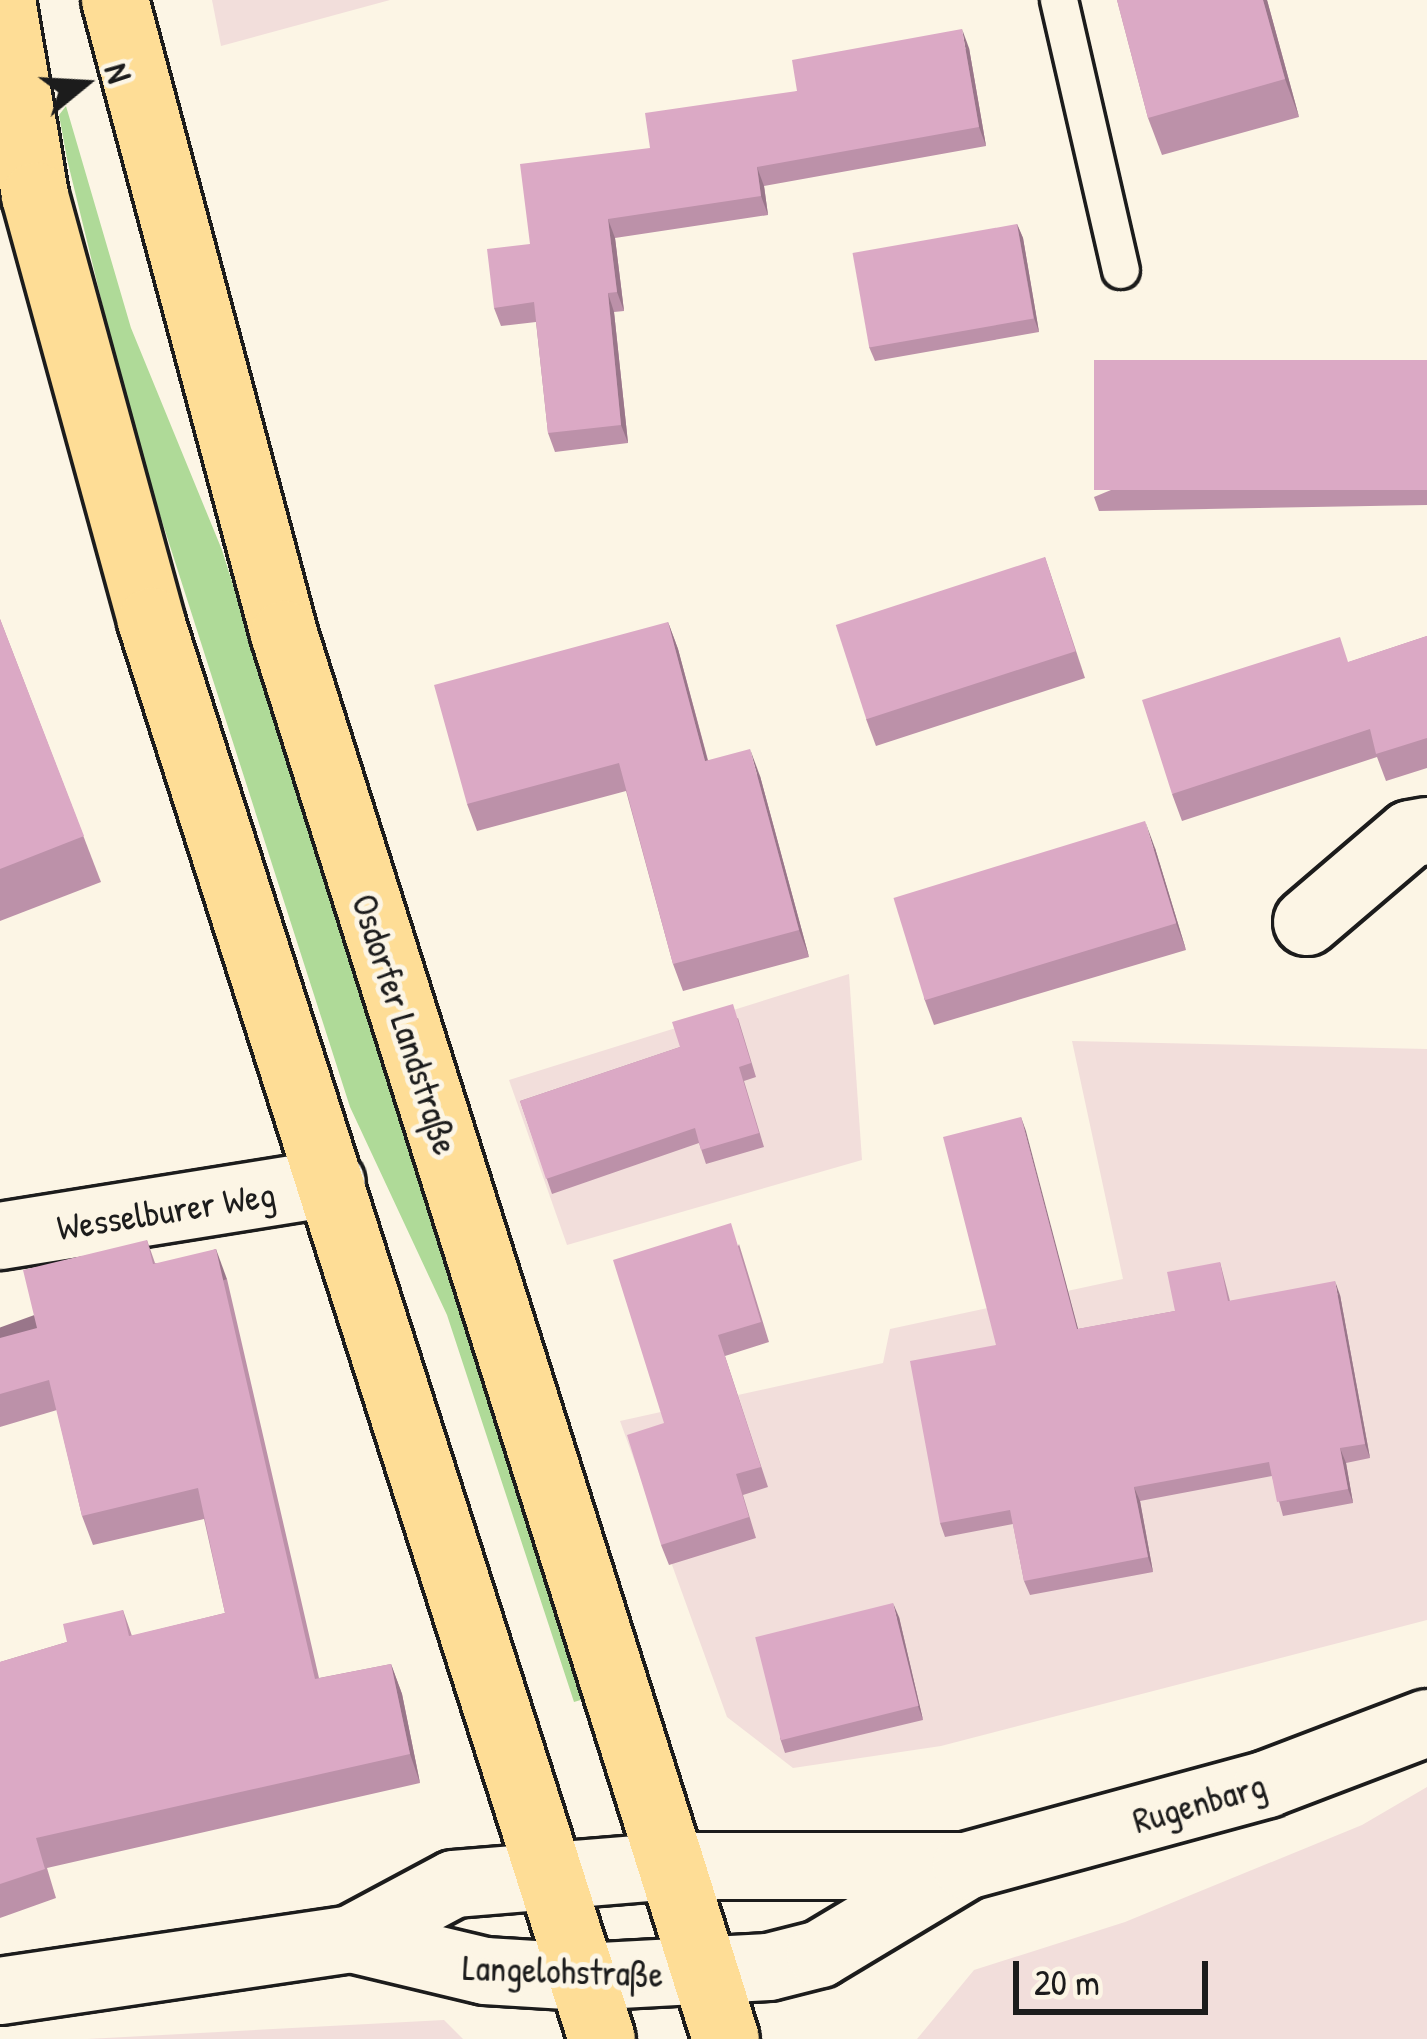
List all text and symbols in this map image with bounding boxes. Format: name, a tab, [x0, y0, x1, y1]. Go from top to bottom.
north arrow	[24, 24, 144, 144]
text: N	[95, 58, 142, 88]
street label: Osdorfer Landstraße	[344, 888, 468, 1160]
street label: Wesselburer Weg	[54, 1171, 278, 1249]
street label: Rugenbarg	[1128, 1762, 1270, 1842]
scale bar	[1019, 1937, 1214, 2011]
street label: Langelohstraße	[462, 1945, 664, 1995]
text: 20 m	[1034, 1957, 1100, 2006]

